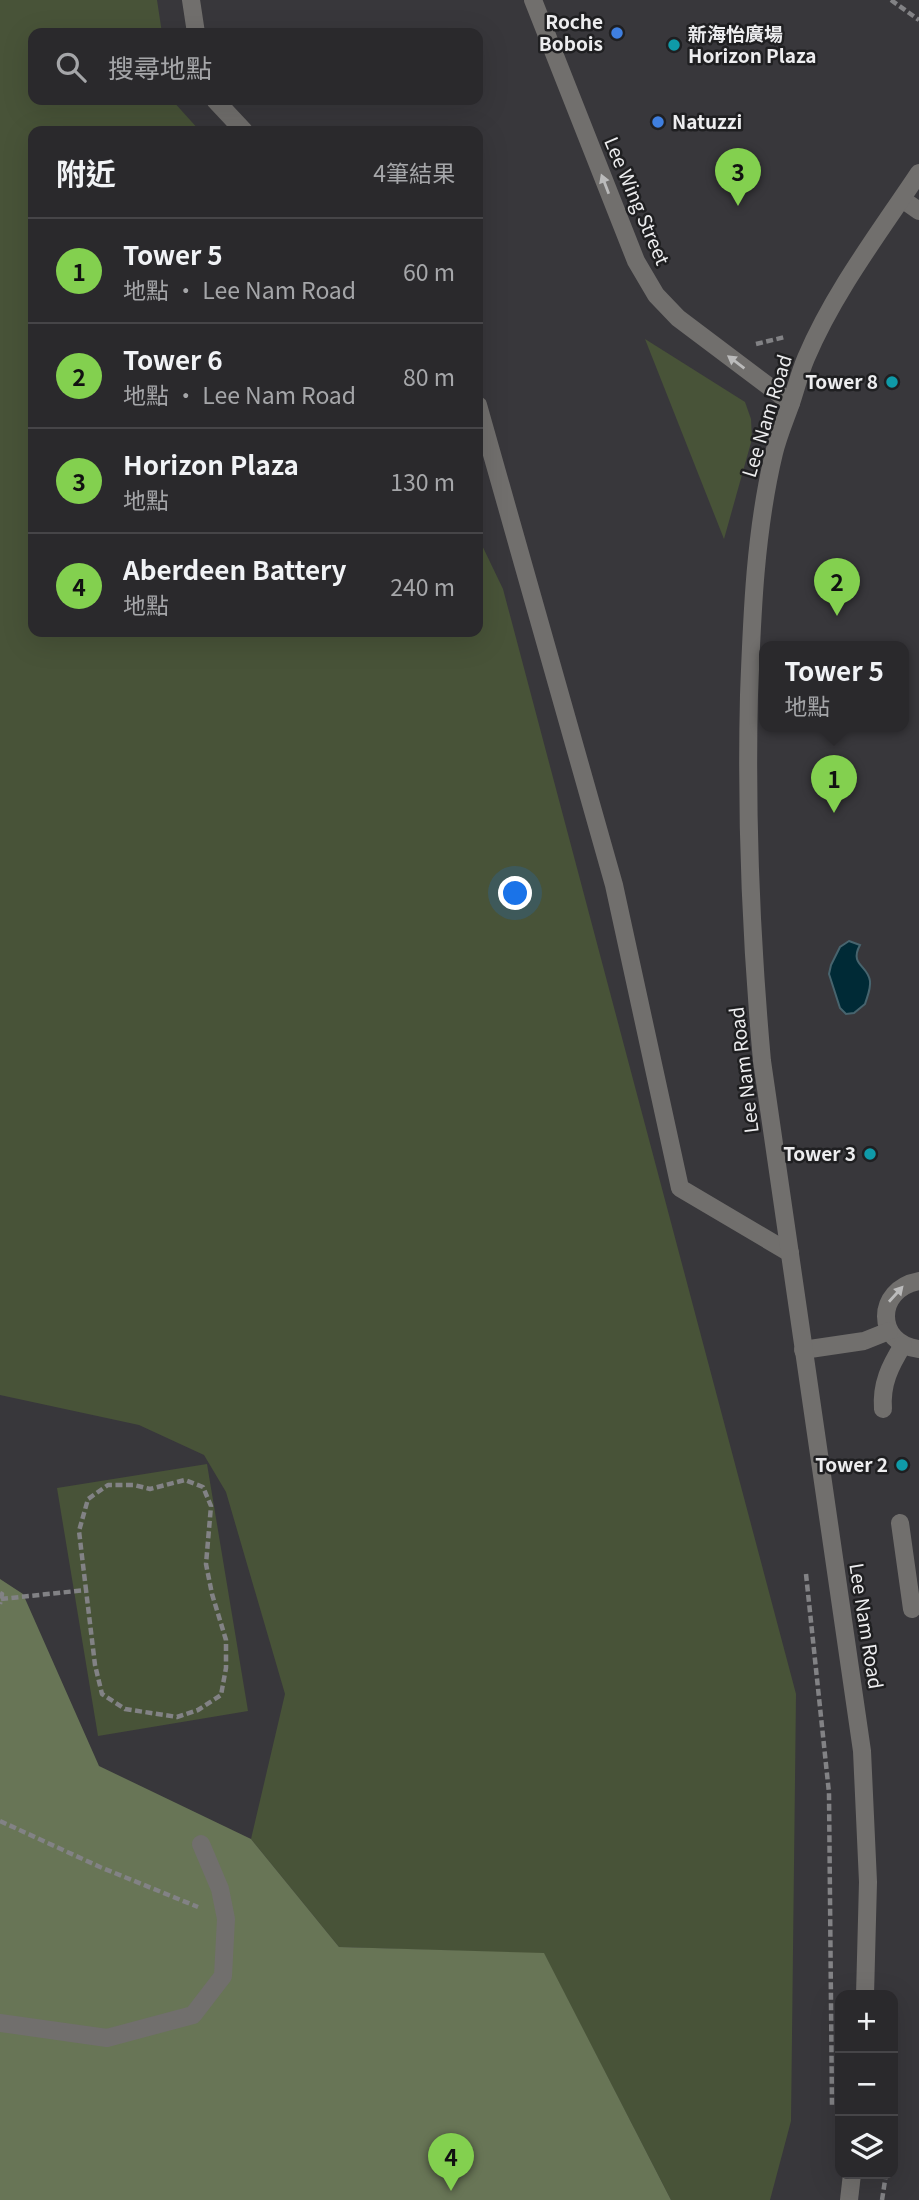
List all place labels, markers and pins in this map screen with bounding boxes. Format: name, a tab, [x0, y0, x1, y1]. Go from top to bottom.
place label: Roche Bobois	[539, 7, 603, 56]
place label: 新海怡廣場 Horizon Plaza	[688, 19, 817, 68]
marker: Roche Bobois	[609, 25, 625, 41]
marker: 新海怡廣場 Horizon Plaza	[666, 37, 682, 53]
place label: Natuzzi	[672, 107, 742, 134]
marker: Natuzzi	[650, 114, 666, 130]
pin: 3	[715, 148, 761, 206]
place label: Tower 8	[805, 367, 878, 394]
marker: Tower 8	[884, 374, 900, 390]
pin: 2	[814, 558, 860, 616]
pin: 1	[811, 755, 857, 813]
place label: Tower 3	[783, 1139, 856, 1166]
marker: Tower 3	[862, 1146, 878, 1162]
place label: Tower 2	[815, 1450, 888, 1477]
marker: Tower 2	[894, 1457, 910, 1473]
pin: 4	[428, 2133, 474, 2191]

